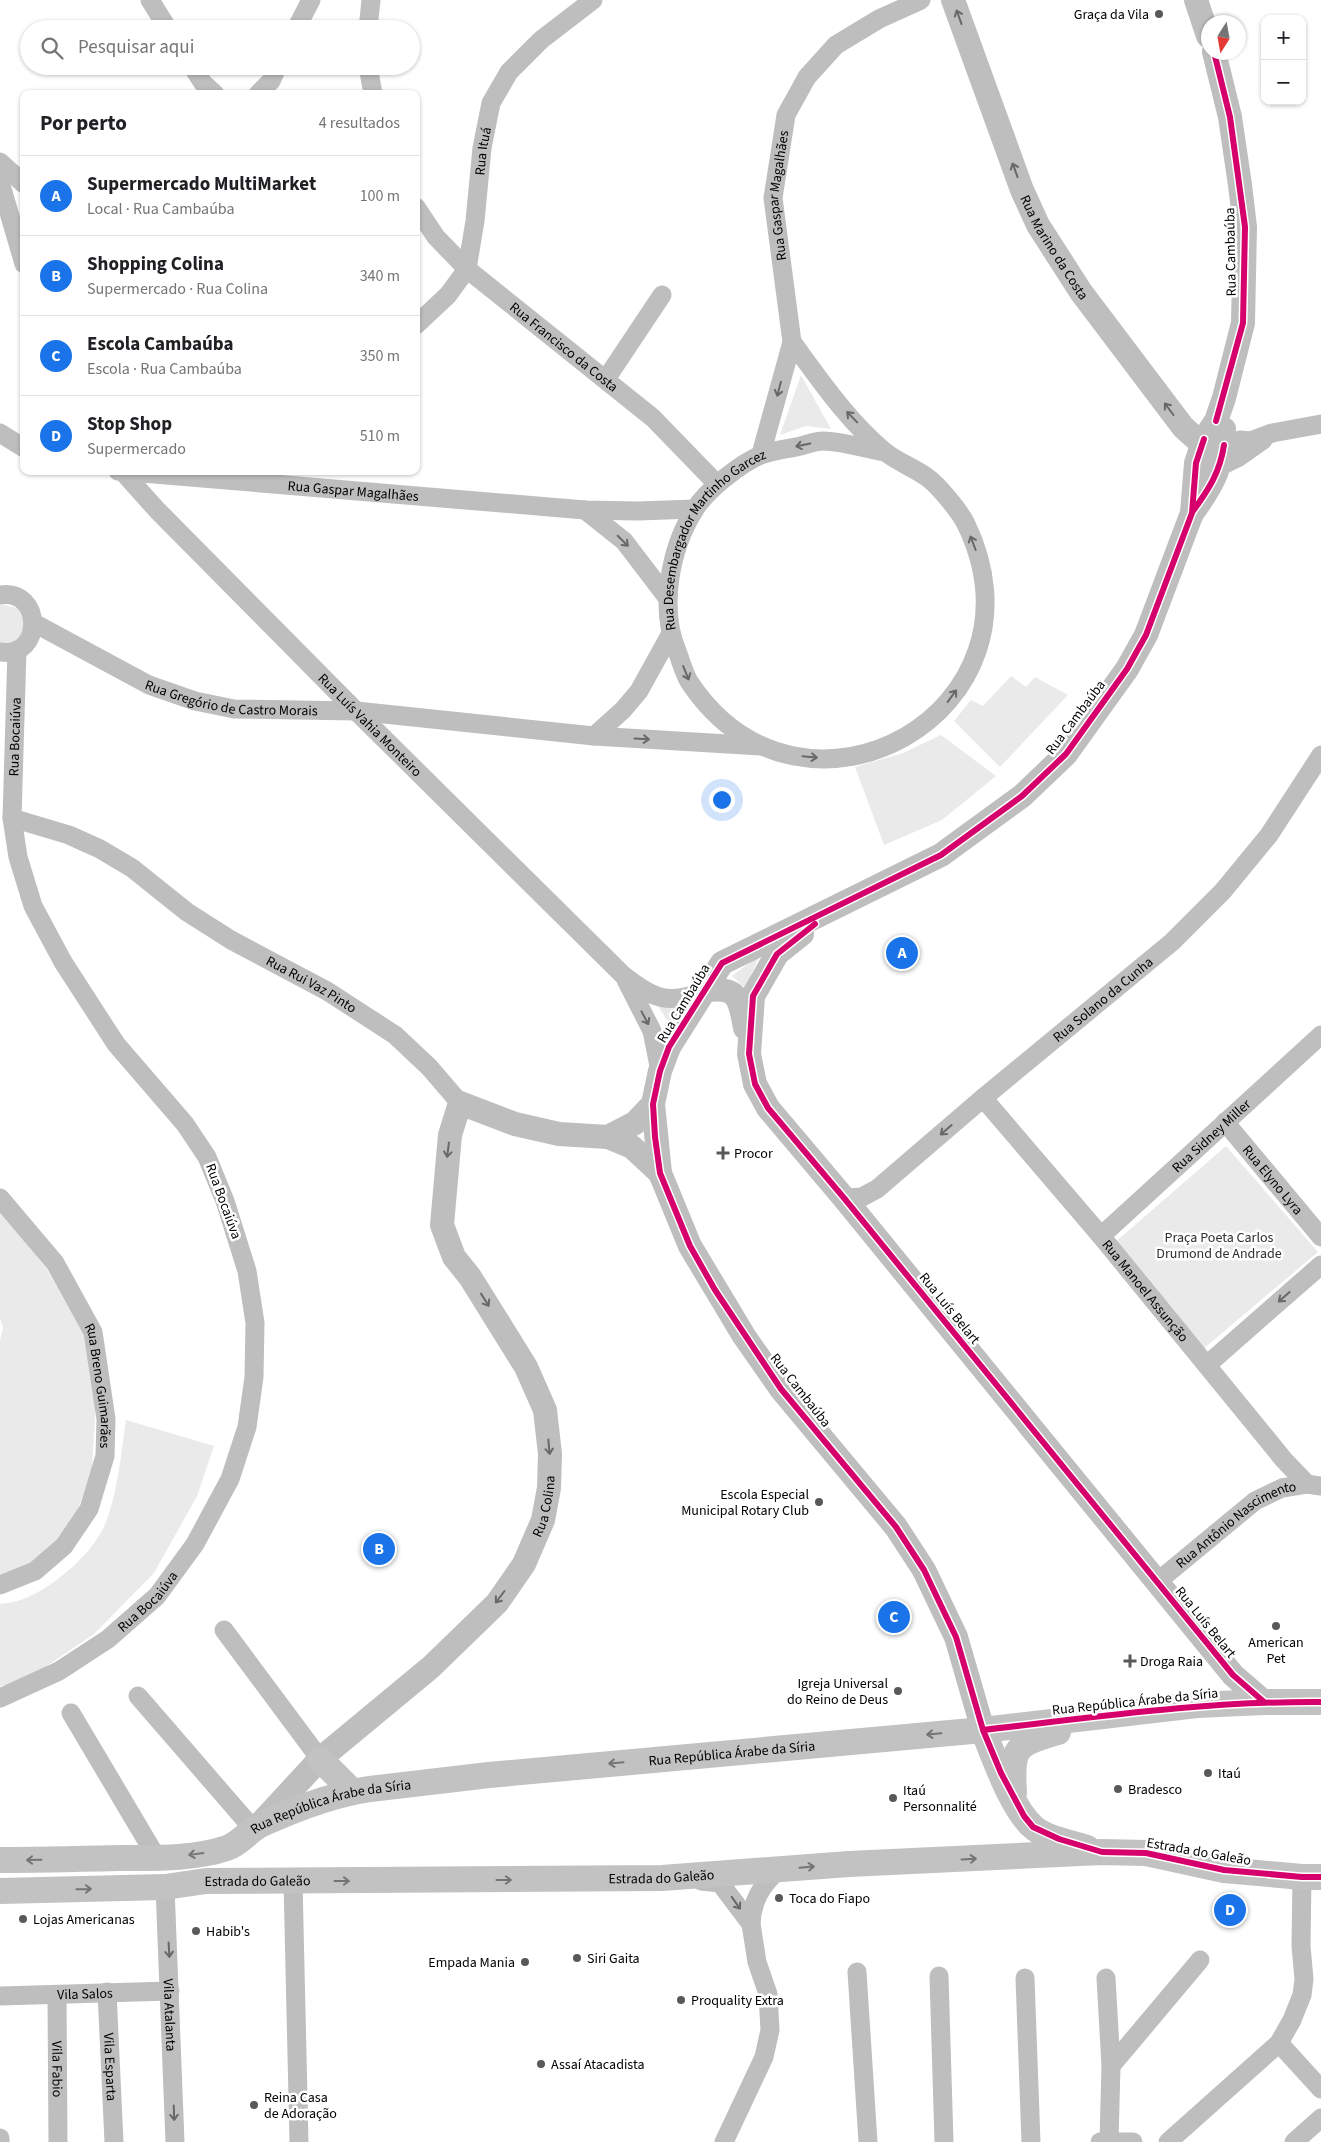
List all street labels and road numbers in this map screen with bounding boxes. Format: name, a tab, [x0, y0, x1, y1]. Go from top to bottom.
street label: Rua Ituá	[470, 125, 497, 176]
street label: Rua Gaspar Magalhães	[764, 129, 794, 262]
street label: Rua Marino da Costa	[1015, 192, 1093, 305]
street label: Rua Cambaúba	[1220, 207, 1242, 297]
street label: Rua Francisco da Costa	[505, 298, 622, 397]
street label: Rua Desembargador Martinho Garcez	[659, 445, 769, 632]
street label: Rua Gaspar Magalhães	[287, 476, 420, 507]
street label: Rua Luís Vahia Monteiro	[313, 669, 426, 782]
street label: Rua Gregório de Castro Morais	[142, 675, 318, 721]
street label: Rua Cambaúba	[1041, 676, 1111, 759]
street label: Rua Bocaiúva	[4, 697, 27, 777]
street label: Rua Rui Vaz Pinto	[262, 951, 360, 1019]
street label: Rua Solano da Cunha	[1049, 953, 1158, 1047]
street label: Rua Cambaúba	[652, 960, 715, 1047]
street label: Rua Sidney Miller	[1168, 1095, 1256, 1178]
street label: Rua Elyno Lyra	[1237, 1141, 1307, 1219]
street label: Rua Bocaiúva	[200, 1161, 246, 1242]
street label: Rua Manoel Assunção	[1097, 1236, 1193, 1347]
street label: Rua Luís Belart	[914, 1268, 985, 1349]
street label: Rua Breno Guimarães	[79, 1320, 115, 1449]
street label: Rua Cambaúba	[765, 1349, 835, 1432]
street label: Rua Colina	[528, 1475, 560, 1541]
street label: Rua Antônio Nascimento	[1172, 1477, 1298, 1573]
street label: Rua Bocaiúva	[113, 1567, 183, 1637]
street label: Rua Luís Belart	[1170, 1582, 1241, 1663]
street label: Rua República Árabe da Síria	[1051, 1683, 1219, 1721]
street label: Rua República Árabe da Síria	[648, 1736, 816, 1771]
street label: Rua República Árabe da Síria	[246, 1775, 412, 1839]
street label: Estrada do Galeão	[1145, 1833, 1253, 1871]
street label: Estrada do Galeão	[609, 1865, 715, 1889]
street label: Estrada do Galeão	[205, 1871, 311, 1892]
street label: Vila Atalanta	[158, 1978, 180, 2052]
street label: Vila Salos	[57, 1984, 113, 2005]
street label: Vila Esparta	[98, 2032, 121, 2102]
street label: Vila Fabio	[46, 2041, 67, 2097]

